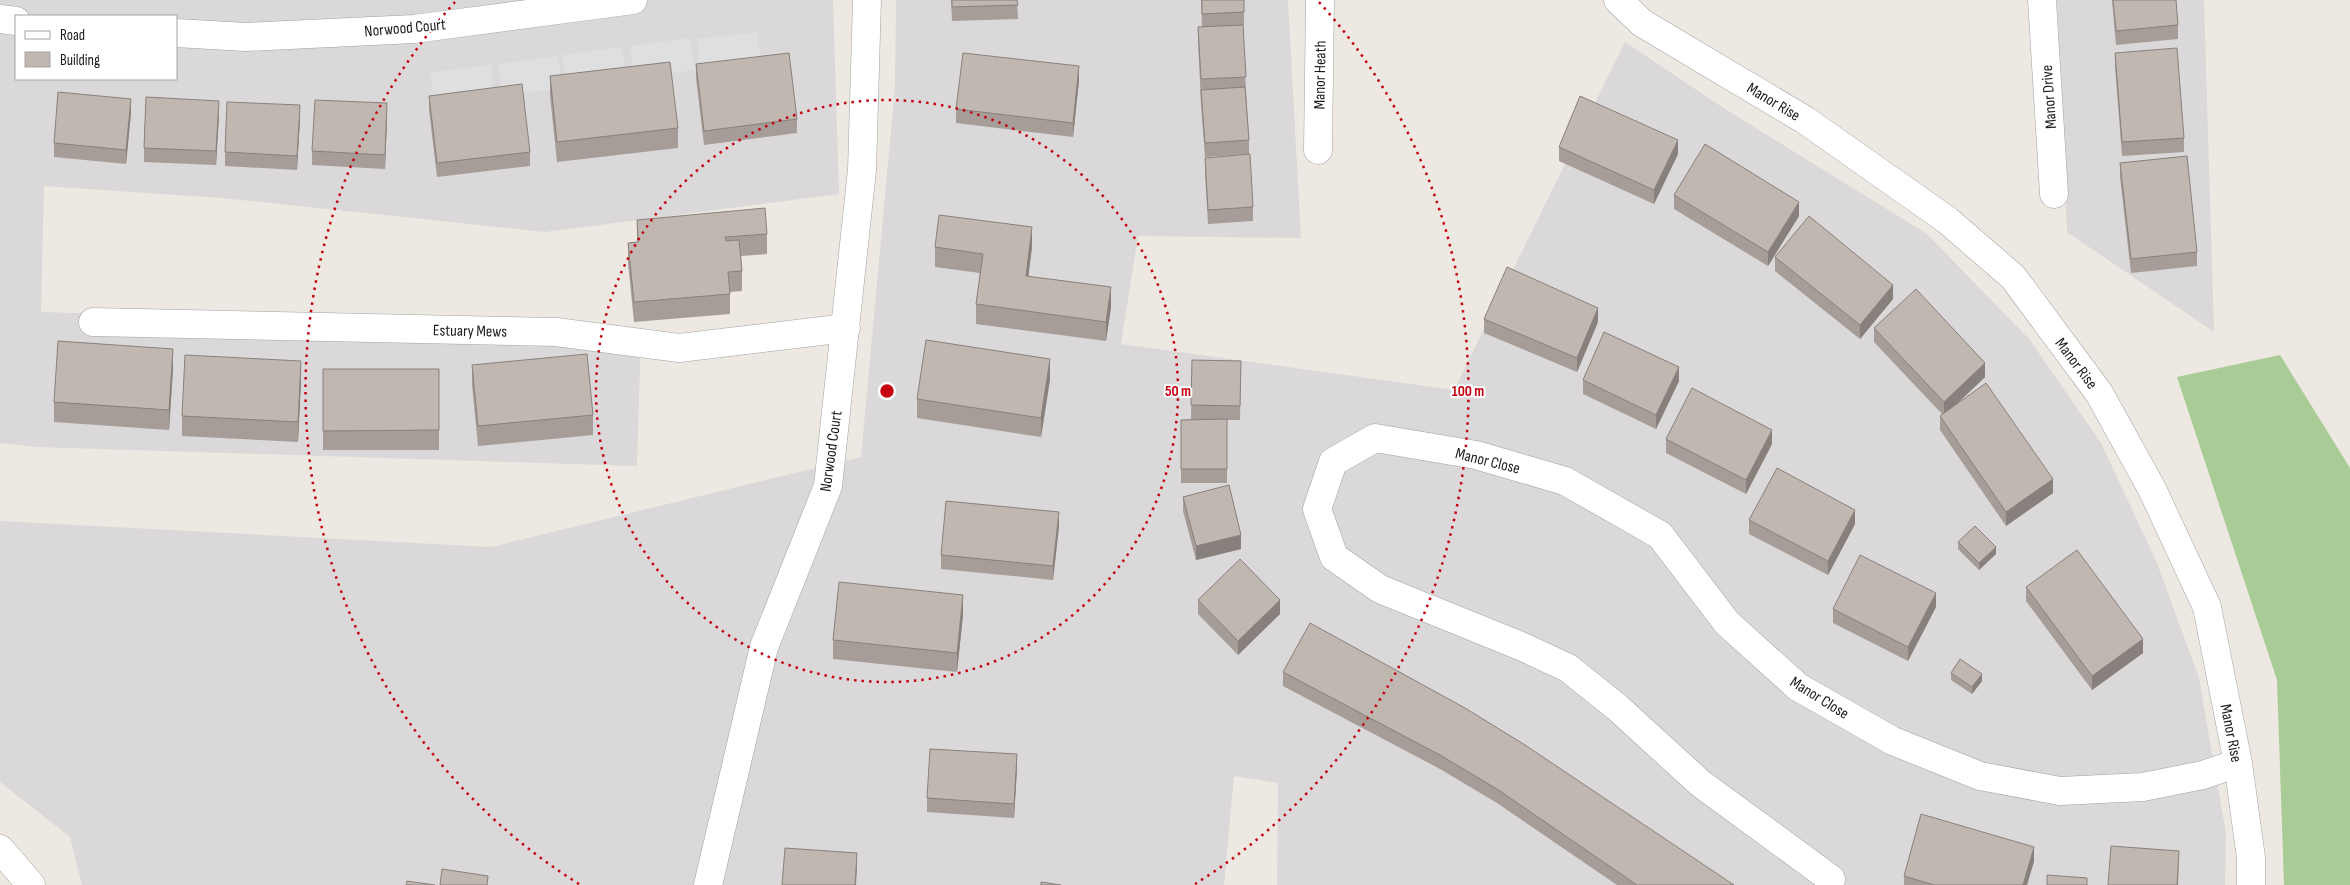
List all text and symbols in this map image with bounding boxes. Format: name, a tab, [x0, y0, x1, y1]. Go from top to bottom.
legend	[15, 15, 178, 80]
street label: Norwood Court	[364, 15, 447, 42]
text: Road	[60, 26, 85, 45]
street label: Manor Heath	[1310, 40, 1331, 110]
text: Building	[60, 51, 100, 70]
street label: Manor Drive	[2038, 64, 2061, 130]
street label: Manor Rise	[1743, 79, 1803, 126]
street label: Estuary Mews	[433, 321, 507, 342]
street label: Manor Rise	[2051, 335, 2101, 393]
centre of rings	[878, 382, 896, 400]
text: 50 m	[1165, 382, 1191, 401]
text: 100 m	[1452, 382, 1484, 401]
street label: Norwood Court	[816, 409, 847, 493]
street label: Manor Close	[1453, 444, 1522, 479]
street label: Manor Close	[1786, 673, 1852, 724]
street label: Manor Rise	[2216, 703, 2245, 764]

